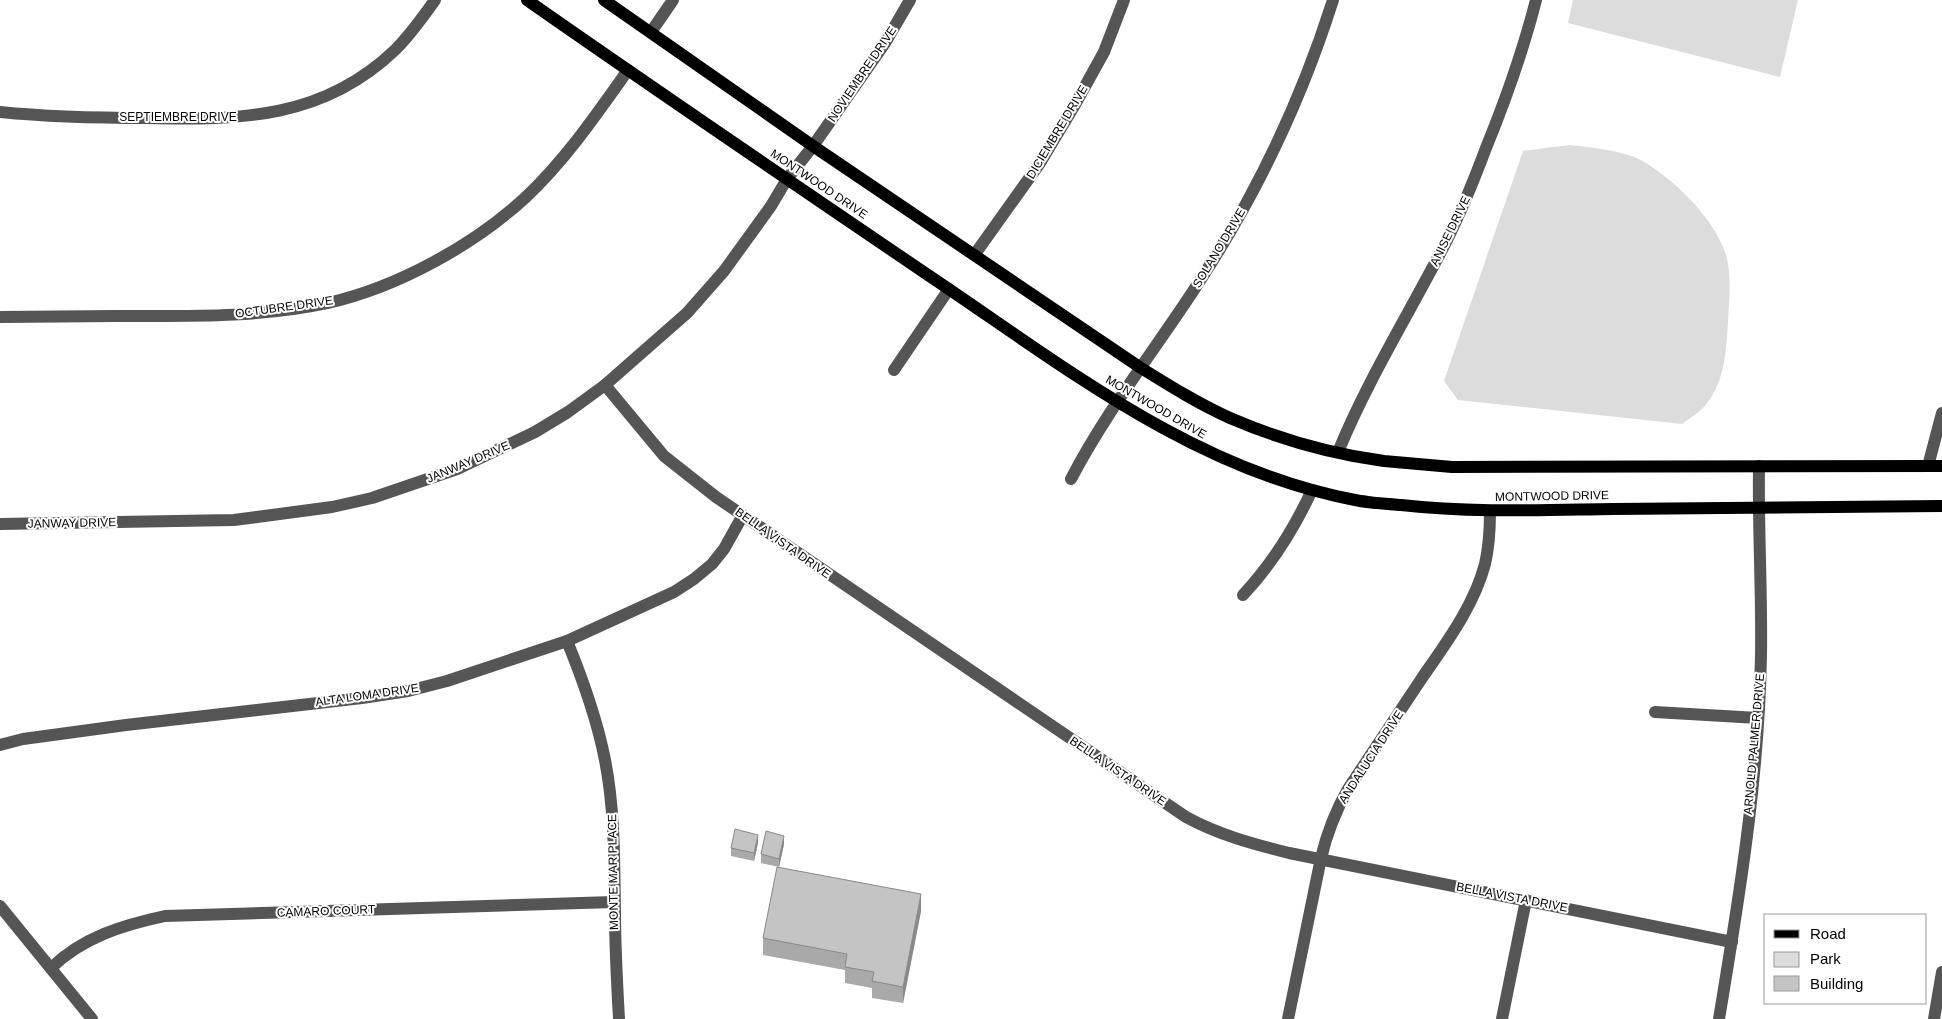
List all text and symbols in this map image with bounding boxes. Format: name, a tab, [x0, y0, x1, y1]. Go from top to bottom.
street label: NOVIEMBRE DRIVE	[825, 24, 899, 124]
street label: DICIEMBRE DRIVE	[1024, 83, 1090, 181]
street label: SEPTIEMBRE DRIVE	[119, 110, 237, 124]
street label: MONTWOOD DRIVE	[768, 146, 870, 222]
street label: ANISE DRIVE	[1427, 194, 1473, 268]
street label: SOLANO DRIVE	[1190, 206, 1248, 290]
street label: OCTUBRE DRIVE	[234, 293, 334, 321]
street label: MONTWOOD DRIVE	[1103, 372, 1209, 442]
street label: JANWAY DRIVE	[425, 438, 511, 486]
street label: MONTWOOD DRIVE	[1495, 488, 1609, 504]
street label: BELLA VISTA DRIVE	[733, 505, 833, 581]
street label: JANWAY DRIVE	[28, 515, 116, 531]
street label: ARNOLD PALMER DRIVE	[1741, 673, 1767, 815]
street label: ALTA LOMA DRIVE	[314, 681, 420, 709]
street label: ANDALUCIA DRIVE	[1336, 708, 1406, 806]
street label: BELLA VISTA DRIVE	[1067, 734, 1169, 808]
street label: MONTE MAR PLACE	[605, 814, 621, 930]
street label: BELLA VISTA DRIVE	[1455, 879, 1569, 915]
street label: CAMARO COURT	[277, 902, 376, 920]
legend	[1764, 914, 1927, 1004]
text: Road	[1810, 925, 1846, 942]
text: Park	[1810, 950, 1841, 967]
text: Building	[1810, 975, 1863, 992]

